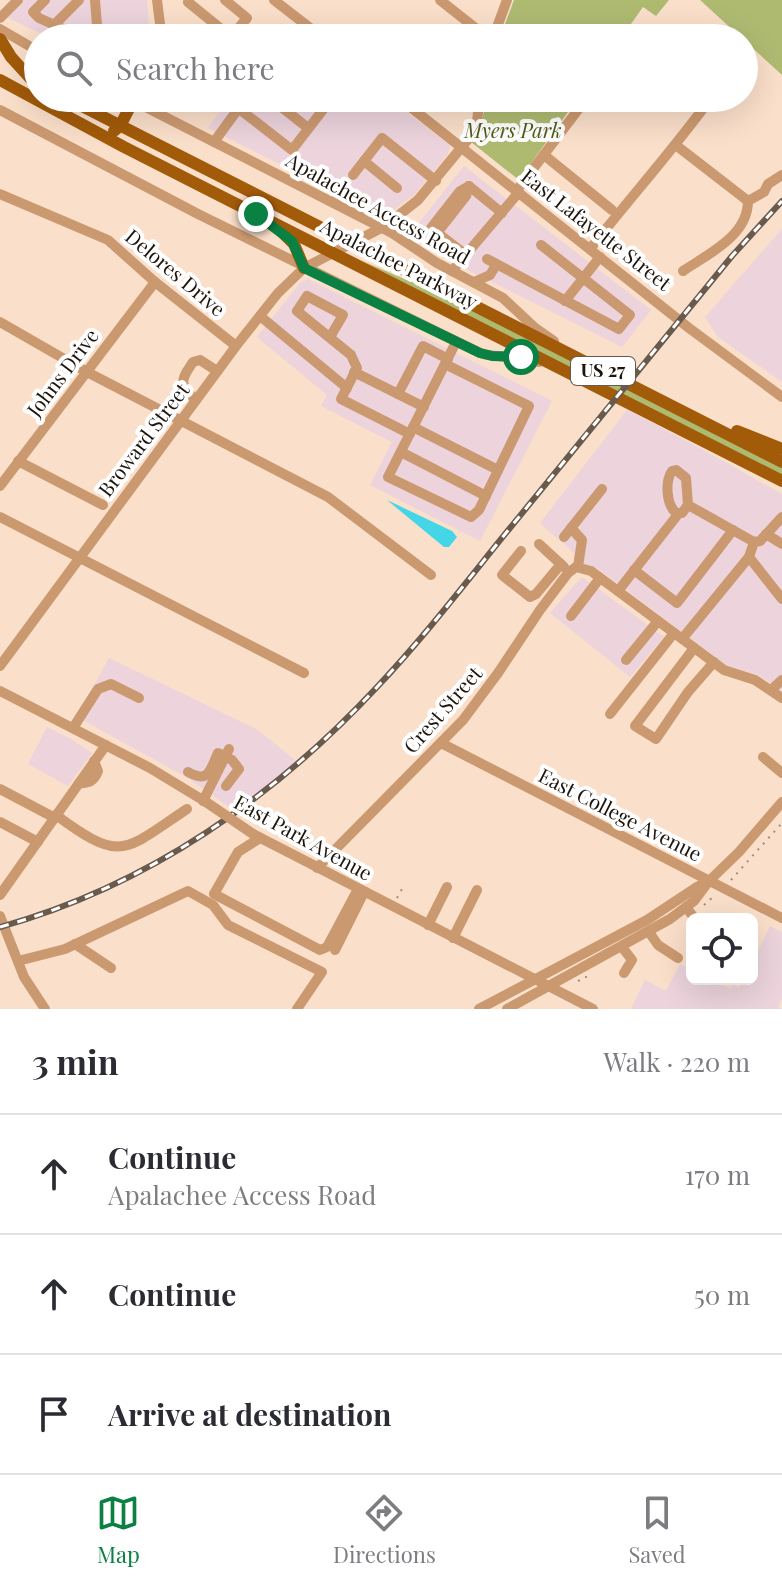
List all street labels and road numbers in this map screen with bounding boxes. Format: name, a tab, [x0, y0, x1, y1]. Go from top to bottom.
street label: Apalachee Access Road	[281, 145, 476, 270]
street label: East Lafayette Street	[516, 162, 678, 296]
street label: Apalachee Parkway	[316, 211, 483, 314]
street label: Delores Drive	[120, 222, 232, 322]
street label: Johns Drive	[19, 323, 104, 422]
road number: US 27	[571, 357, 635, 385]
street label: Broward Street	[91, 376, 195, 501]
street label: Crest Street	[397, 659, 488, 758]
street label: East College Avenue	[535, 761, 707, 866]
street label: East Park Avenue	[230, 788, 378, 886]

